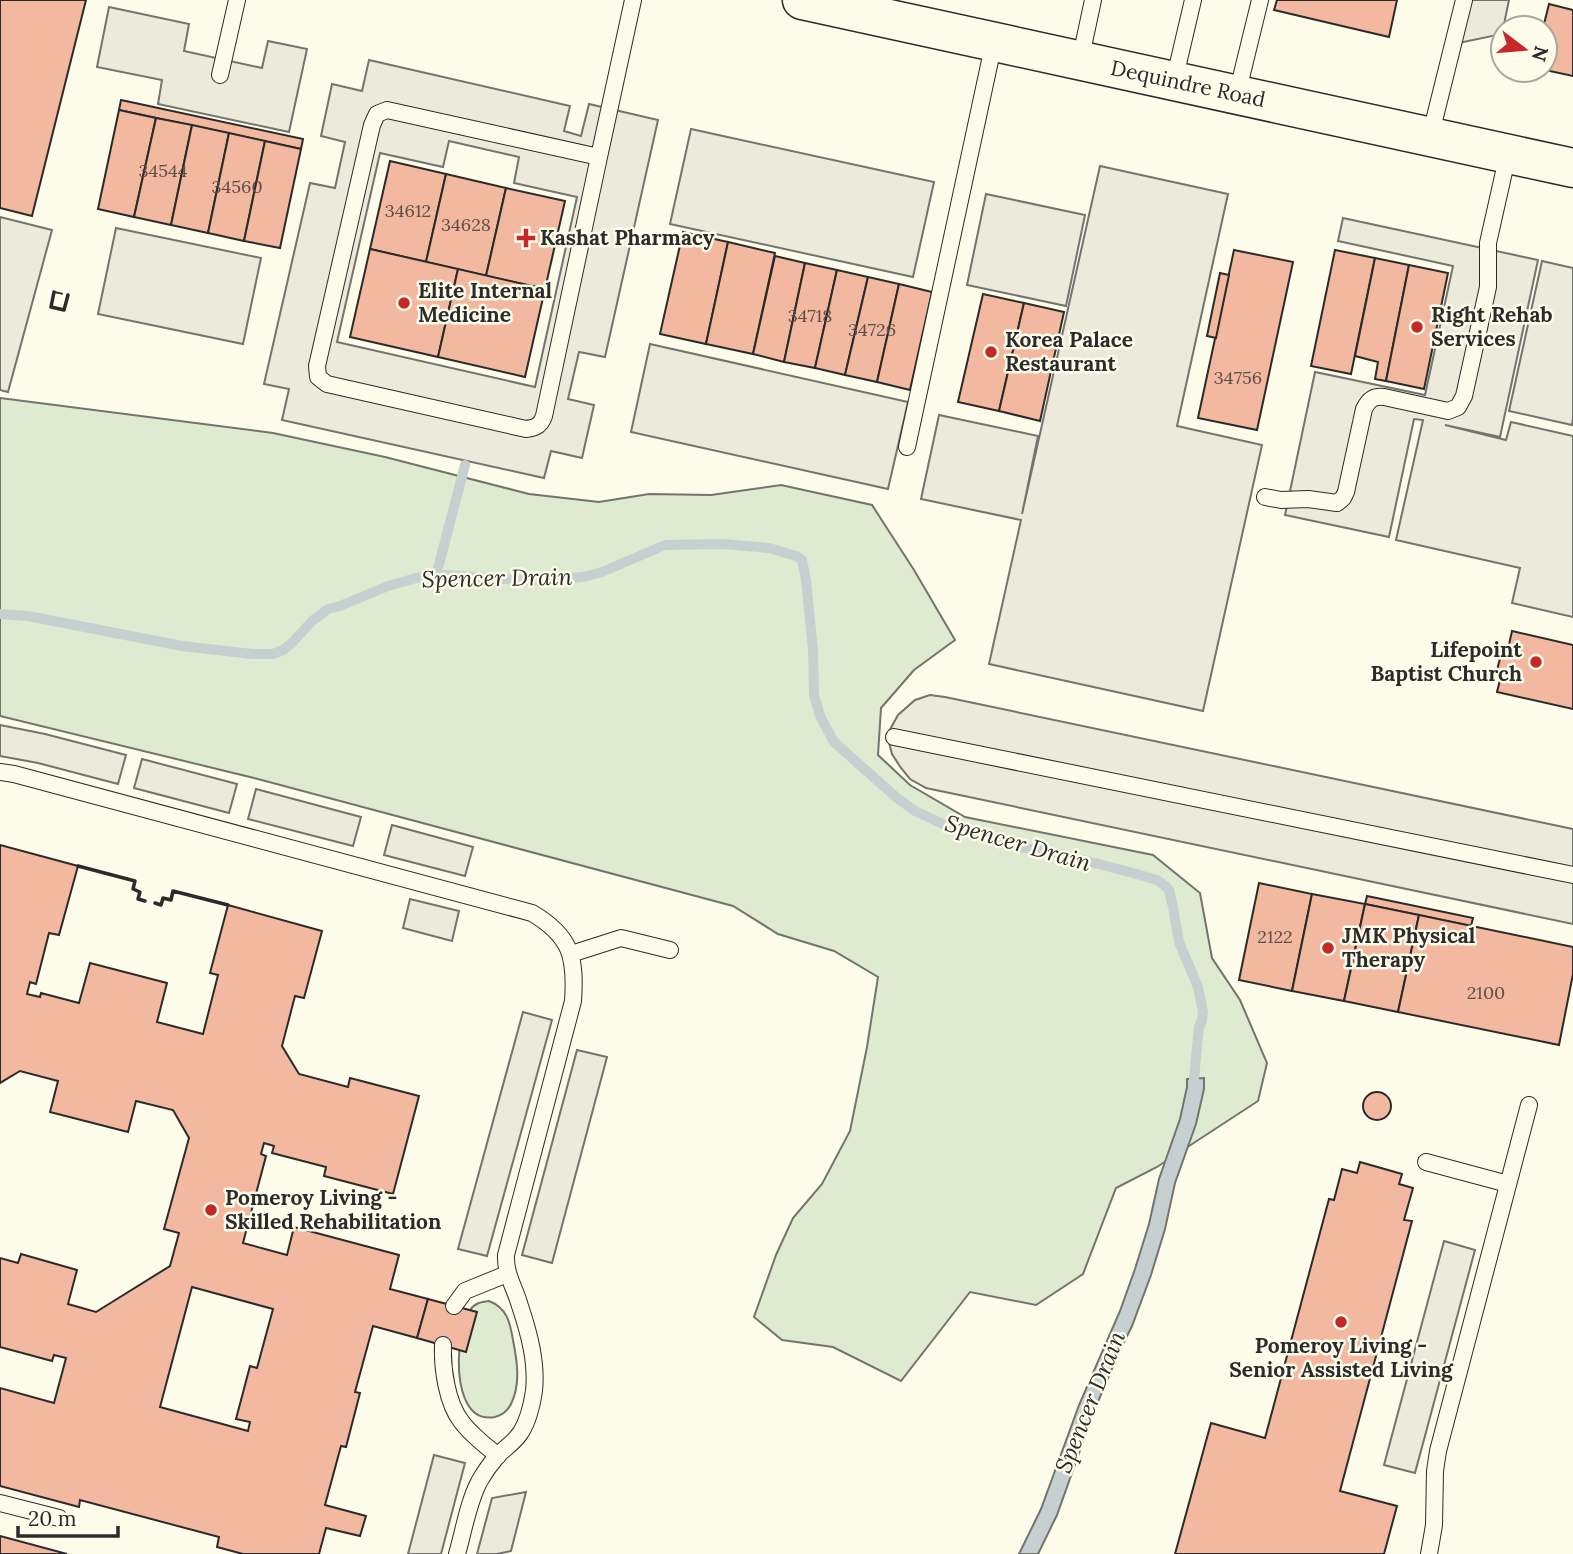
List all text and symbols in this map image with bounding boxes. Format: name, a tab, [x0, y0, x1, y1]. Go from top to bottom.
north arrow	[1489, 14, 1559, 84]
text: N	[1527, 43, 1554, 64]
street label: Dequindre Road	[1108, 54, 1268, 113]
house number: 34544	[138, 159, 188, 182]
house number: 34560	[211, 175, 263, 198]
house number: 34612	[385, 199, 431, 222]
house number: 34628	[441, 213, 491, 236]
place label: Kashat Pharmacy	[540, 224, 715, 251]
marker: Kashat Pharmacy	[518, 230, 534, 246]
place label: Elite Internal Medicine	[418, 277, 553, 328]
marker: Elite Internal Medicine	[396, 295, 412, 311]
place label: Right Rehab Services	[1431, 301, 1552, 352]
house number: 34718	[788, 304, 832, 327]
house number: 34726	[848, 318, 896, 341]
marker: Right Rehab Services	[1409, 319, 1425, 335]
place label: Korea Palace Restaurant	[1005, 326, 1133, 377]
marker: Korea Palace Restaurant	[983, 344, 999, 360]
house number: 34756	[1214, 366, 1262, 389]
water label: Spencer Drain	[421, 562, 573, 593]
place label: Lifepoint Baptist Church	[1370, 636, 1522, 687]
marker: Lifepoint Baptist Church	[1528, 654, 1544, 670]
water label: Spencer Drain	[942, 808, 1095, 877]
place label: JMK Physical Therapy	[1342, 922, 1476, 973]
house number: 2122	[1257, 925, 1293, 948]
marker: JMK Physical Therapy	[1320, 940, 1336, 956]
house number: 2100	[1467, 981, 1505, 1004]
place label: Pomeroy Living - Skilled Rehabilitation	[225, 1184, 441, 1235]
marker: Pomeroy Living - Skilled Rehabilitation	[203, 1202, 219, 1218]
marker: Pomeroy Living - Senior Assisted Living	[1333, 1314, 1349, 1330]
water label: Spencer Drain	[1048, 1327, 1131, 1477]
place label: Pomeroy Living - Senior Assisted Living	[1229, 1332, 1454, 1383]
scale bar	[18, 1494, 117, 1538]
text: 20 m	[28, 1505, 77, 1532]

